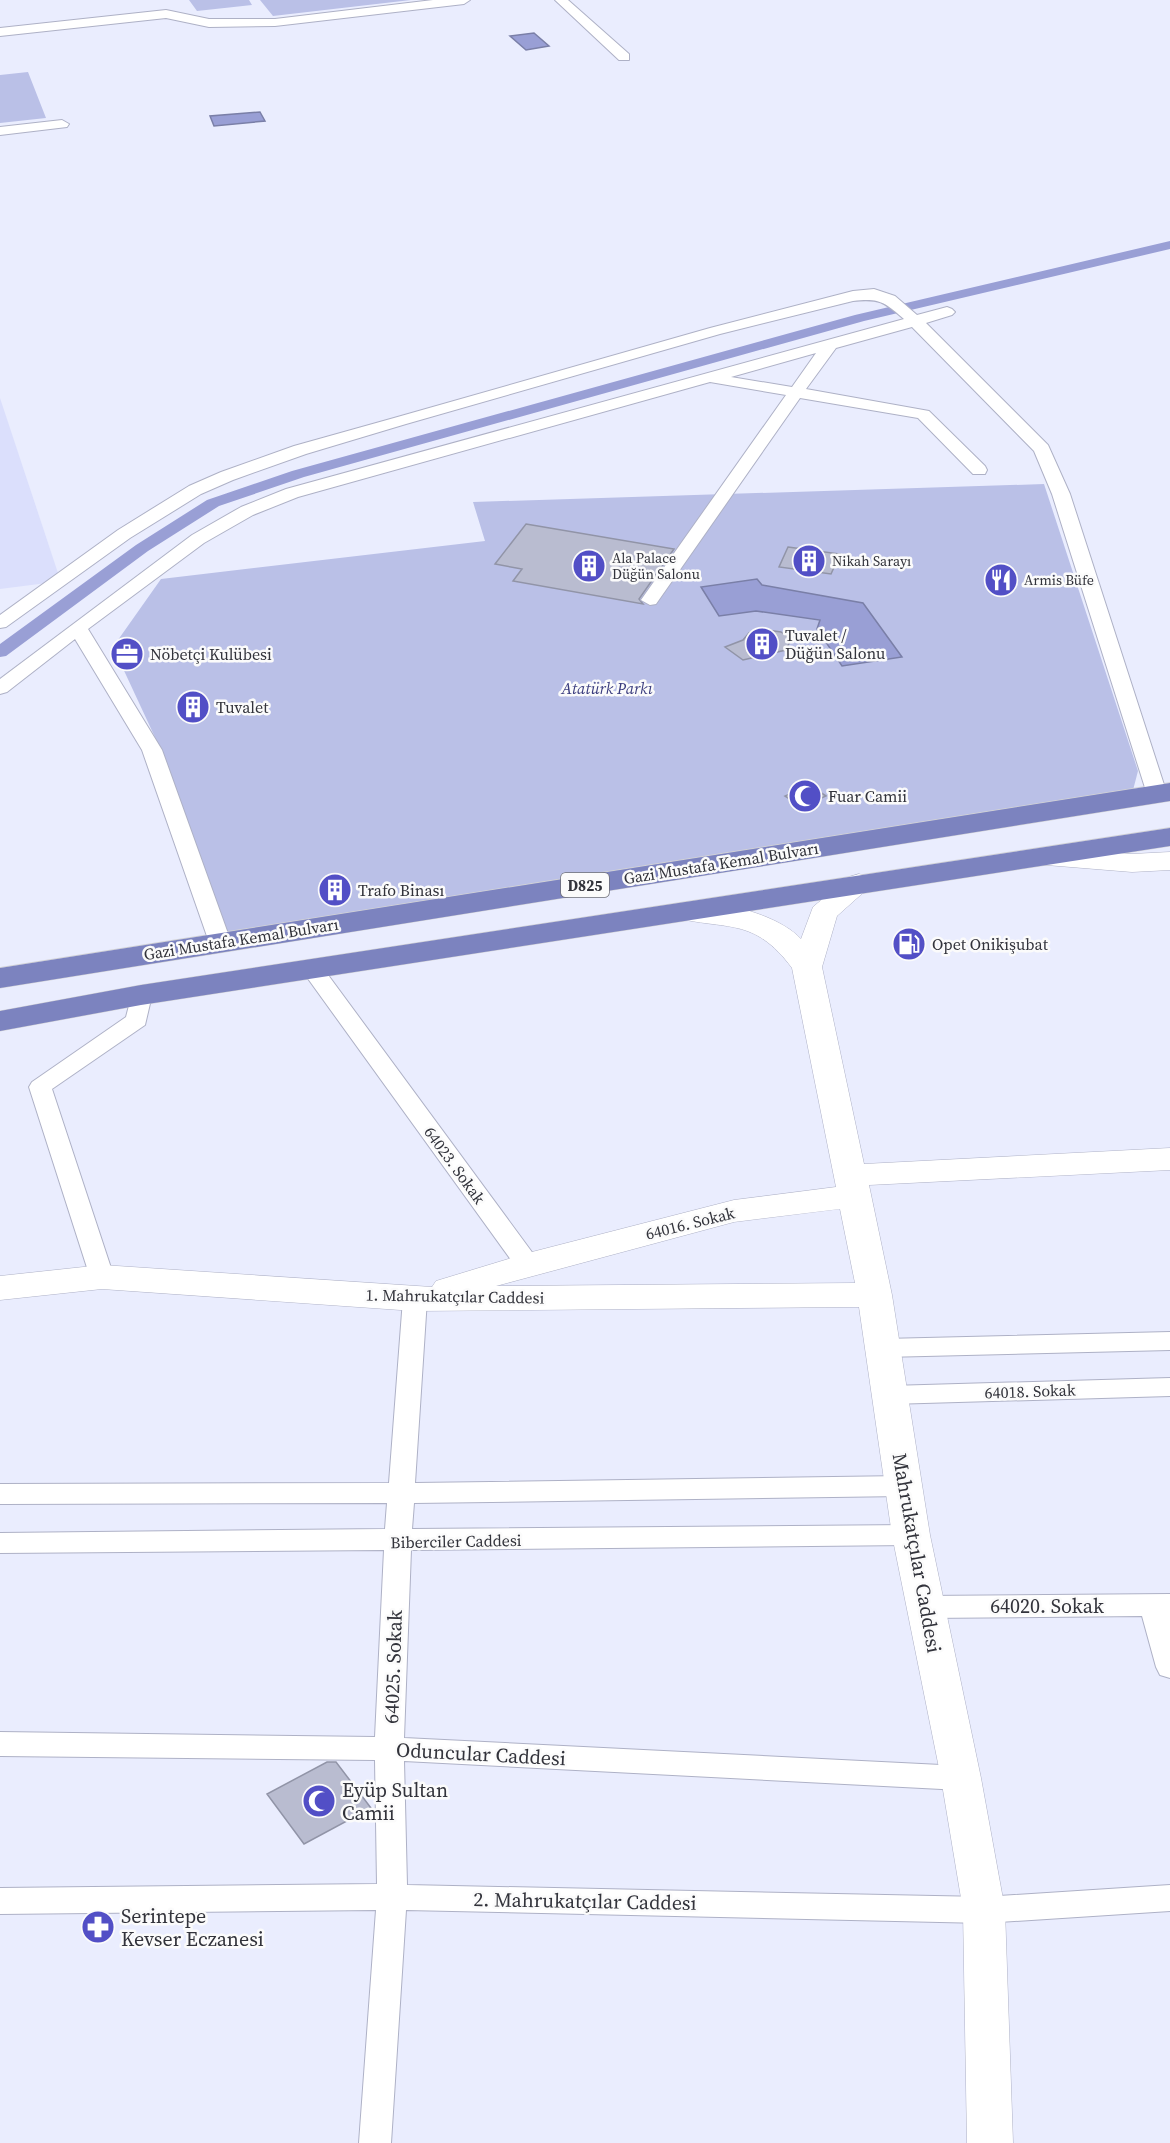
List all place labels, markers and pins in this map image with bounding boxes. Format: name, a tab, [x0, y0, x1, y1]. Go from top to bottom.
building icon: Nikah Sarayı	[791, 543, 827, 579]
building icon: Ala Palace Düğün Salonu	[571, 548, 607, 584]
place label: Ala Palace Düğün Salonu	[612, 548, 700, 584]
place label: Nikah Sarayı	[832, 551, 911, 571]
restaurant icon: Armis Büfe	[983, 562, 1019, 598]
place label: Armis Büfe	[1024, 570, 1094, 590]
place label: Tuvalet / Düğün Salonu	[785, 624, 885, 664]
building icon: Tuvalet / Düğün Salonu	[744, 626, 780, 662]
office icon: Nöbetçi Kulübesi	[109, 636, 145, 672]
place label: Nöbetçi Kulübesi	[150, 643, 272, 665]
building icon: Tuvalet	[175, 689, 211, 725]
place label: Tuvalet	[216, 696, 269, 718]
mosque icon: Fuar Camii	[787, 778, 823, 814]
place label: Fuar Camii	[828, 785, 907, 807]
building icon: Trafo Binası	[317, 872, 353, 908]
place label: Trafo Binası	[358, 879, 444, 901]
fuel station icon: Opet Onikişubat	[891, 926, 927, 962]
place label: Opet Onikişubat	[932, 933, 1049, 955]
place label: Eyüp Sultan Camii	[342, 1776, 448, 1827]
mosque icon: Eyüp Sultan Camii	[301, 1783, 337, 1819]
place label: Serintepe Kevser Eczanesi	[121, 1902, 264, 1953]
pharmacy icon: Serintepe Kevser Eczanesi	[80, 1909, 116, 1945]

